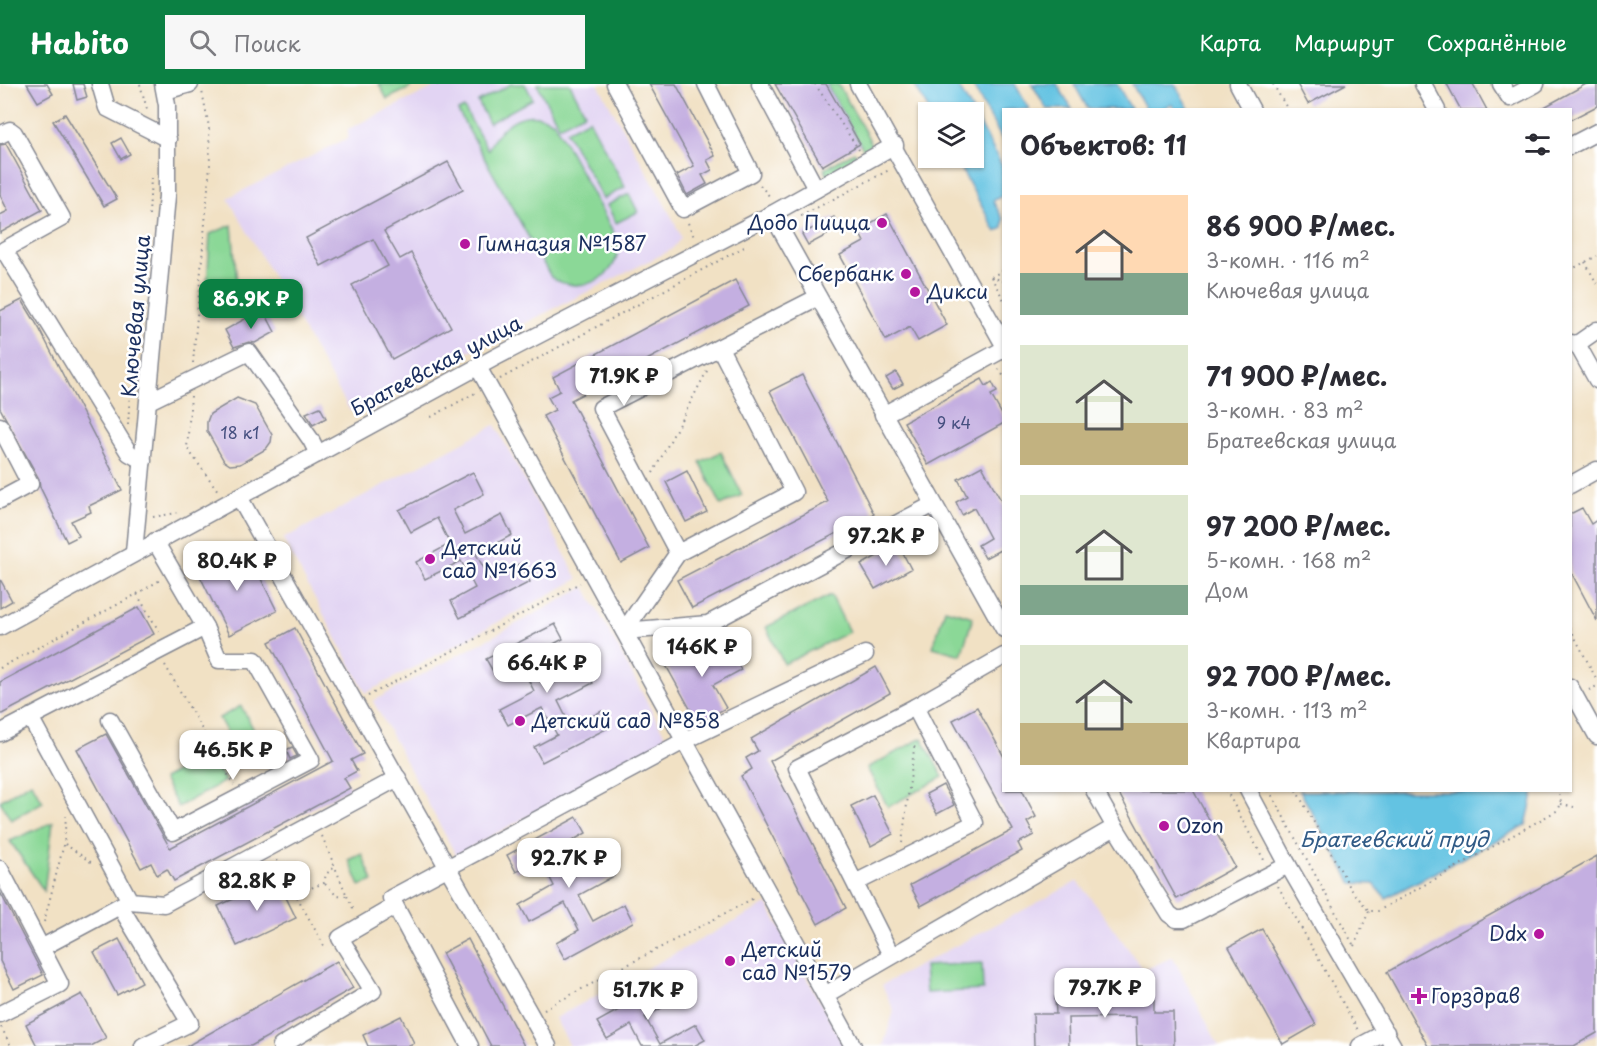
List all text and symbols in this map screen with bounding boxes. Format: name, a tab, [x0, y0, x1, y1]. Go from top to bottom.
search box	[165, 15, 585, 69]
text: Habito	[30, 21, 129, 64]
icon: search	[186, 26, 219, 59]
text: Поиск	[234, 26, 301, 59]
text: Карта	[1200, 26, 1261, 58]
text: Маршрут	[1294, 26, 1394, 58]
text: Сохранённые	[1427, 26, 1567, 58]
map controls	[918, 102, 984, 168]
button: layers	[918, 102, 984, 168]
text: Объектов: 11	[1020, 125, 1187, 164]
icon: filters	[1521, 128, 1554, 161]
text: 86 900 ₽/мес.	[1206, 206, 1395, 245]
place label: Додо Пицца	[747, 207, 870, 237]
marker: Додо Пицца	[875, 216, 889, 230]
icon: home	[1068, 219, 1140, 291]
place label: Гимназия №1587	[477, 228, 646, 258]
street label: Ключевая улица	[113, 233, 157, 398]
marker: Гимназия №1587	[458, 237, 472, 251]
text: 3-комн. · 116 m²	[1206, 245, 1370, 275]
place label: Сбербанк	[798, 258, 894, 288]
marker: Сбербанк	[899, 267, 913, 281]
text: Ключевая улица	[1206, 275, 1369, 305]
place label: Дикси	[926, 276, 988, 306]
pin: 86.9K ₽	[196, 279, 306, 330]
text: 86.9K ₽	[213, 283, 289, 313]
marker: Дикси	[908, 285, 922, 299]
street label: Братеевская улица	[344, 307, 527, 423]
pin: 71.9K ₽	[569, 356, 679, 407]
text: 71 900 ₽/мес.	[1206, 356, 1388, 395]
text: 71.9K ₽	[589, 360, 659, 390]
icon: home	[1068, 369, 1140, 441]
text: 3-комн. · 83 m²	[1206, 395, 1364, 425]
house number: 9 к4	[937, 410, 971, 434]
house number: 18 к1	[220, 420, 260, 444]
text: Братеевская улица	[1206, 425, 1396, 455]
text: 97 200 ₽/мес.	[1206, 506, 1391, 545]
pin: 97.2K ₽	[831, 516, 941, 567]
icon: home	[1068, 519, 1140, 591]
text: 97.2K ₽	[847, 520, 925, 550]
place label: Детский сад №1663	[441, 532, 557, 585]
pin: 80.4K ₽	[182, 541, 292, 592]
text: 80.4K ₽	[197, 545, 277, 575]
text: 5-комн. · 168 m²	[1206, 545, 1371, 575]
marker: Детский сад №1663	[423, 552, 437, 566]
text: Дом	[1206, 575, 1249, 605]
pin: 146K ₽	[653, 627, 751, 678]
text: 146K ₽	[667, 631, 737, 661]
pin: 66.4K ₽	[492, 643, 602, 694]
text: 66.4K ₽	[507, 647, 587, 677]
text: 92 700 ₽/мес.	[1206, 656, 1392, 695]
icon: home	[1068, 669, 1140, 741]
text: 3-комн. · 113 m²	[1206, 695, 1368, 725]
place label: Детский сад №858	[531, 705, 720, 735]
marker: Детский сад №858	[513, 714, 527, 728]
text: Квартира	[1206, 725, 1300, 755]
pin: 46.5K ₽	[178, 730, 288, 781]
text: 46.5K ₽	[193, 734, 273, 764]
place label: Ozon	[1176, 810, 1224, 840]
marker: Ozon	[1157, 819, 1171, 833]
water label: Братеевский пруд	[1300, 822, 1490, 854]
pin: 92.7K ₽	[514, 838, 624, 889]
text: 92.7K ₽	[531, 842, 607, 872]
pin: 82.8K ₽	[202, 861, 312, 912]
text: 82.8K ₽	[218, 865, 296, 895]
place label: Ddx	[1489, 918, 1527, 948]
marker: Ddx	[1532, 927, 1546, 941]
place label: Детский сад №1579	[741, 934, 852, 987]
marker: Детский сад №1579	[723, 954, 737, 968]
pin: 79.7K ₽	[1050, 968, 1160, 1019]
pin: 51.7K ₽	[593, 970, 703, 1021]
text: 79.7K ₽	[1068, 972, 1142, 1002]
text: 51.7K ₽	[612, 974, 684, 1004]
place label: Горздрав	[1431, 980, 1520, 1010]
marker: Горздрав	[1412, 989, 1426, 1003]

